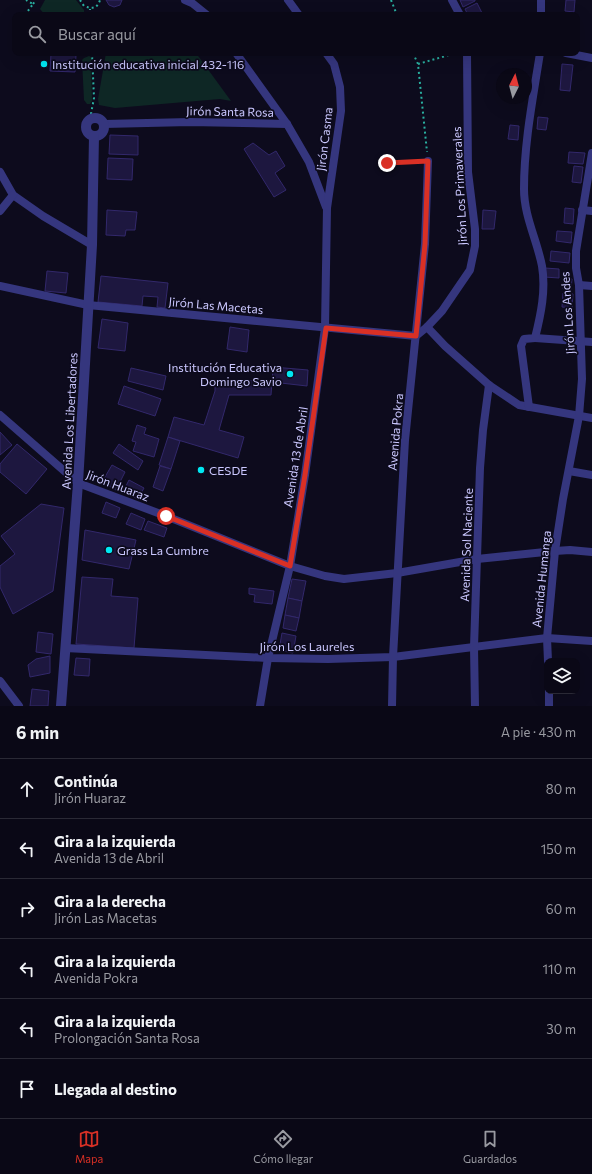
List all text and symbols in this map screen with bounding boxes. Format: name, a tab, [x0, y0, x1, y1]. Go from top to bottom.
search box	[12, 12, 580, 56]
icon: search	[26, 23, 48, 45]
text: Buscar aquí	[58, 25, 136, 43]
place label: Institución educativa inicial 432-116	[52, 57, 244, 71]
marker: Institución educativa inicial 432-116	[39, 59, 49, 69]
north arrow	[496, 68, 532, 104]
street label: Jirón Santa Rosa	[186, 103, 274, 120]
street label: Jirón Casma	[313, 106, 336, 172]
street label: Jirón Los Primaverales	[449, 126, 470, 246]
route end	[378, 154, 396, 172]
street label: Jirón Los Andes	[557, 271, 578, 355]
street label: Jirón Las Macetas	[168, 294, 264, 317]
street label: Avenida Los Libertadores	[58, 352, 80, 490]
place label: Institución Educativa Domingo Savio	[168, 360, 282, 388]
marker: Institución Educativa Domingo Savio	[285, 369, 295, 379]
street label: Avenida Pokra	[385, 393, 405, 471]
street label: Avenida 13 de Abril	[280, 406, 310, 508]
place label: CESDE	[209, 463, 247, 477]
marker: CESDE	[196, 465, 206, 475]
street label: Jirón Huaraz	[84, 467, 152, 504]
street label: Avenida Sol Naciente	[457, 488, 475, 602]
route start	[157, 507, 175, 525]
street label: Avenida Humanga	[529, 530, 553, 628]
place label: Grass La Cumbre	[117, 543, 209, 557]
marker: Grass La Cumbre	[104, 545, 114, 555]
street label: Jirón Los Laureles	[260, 639, 354, 654]
map controls	[544, 658, 580, 694]
button: layers	[544, 658, 580, 694]
text: 6 min	[16, 722, 59, 743]
text: A pie · 430 m	[501, 724, 576, 740]
text: Continúa	[54, 772, 118, 790]
icon: ahead	[16, 778, 38, 800]
text: 80 m	[546, 781, 576, 797]
text: Jirón Huaraz	[54, 790, 126, 806]
text: Gira a la izquierda	[54, 832, 176, 850]
icon: left	[16, 838, 38, 860]
text: 150 m	[541, 841, 576, 857]
text: Avenida 13 de Abril	[54, 850, 164, 866]
text: Gira a la derecha	[54, 892, 166, 910]
icon: right	[16, 898, 38, 920]
text: 60 m	[546, 901, 576, 917]
text: Jirón Las Macetas	[54, 910, 157, 926]
text: Gira a la izquierda	[54, 952, 176, 970]
icon: left	[16, 958, 38, 980]
text: 110 m	[543, 961, 576, 977]
text: Avenida Pokra	[54, 970, 138, 986]
text: Gira a la izquierda	[54, 1012, 176, 1030]
icon: left	[16, 1018, 38, 1040]
text: 30 m	[546, 1021, 576, 1037]
text: Prolongación Santa Rosa	[54, 1030, 200, 1046]
icon: arrive	[16, 1078, 38, 1100]
text: Llegada al destino	[54, 1080, 177, 1098]
tab: Mapa	[75, 1128, 103, 1165]
tab: Cómo llegar	[253, 1128, 313, 1165]
tab: Guardados	[463, 1128, 517, 1165]

